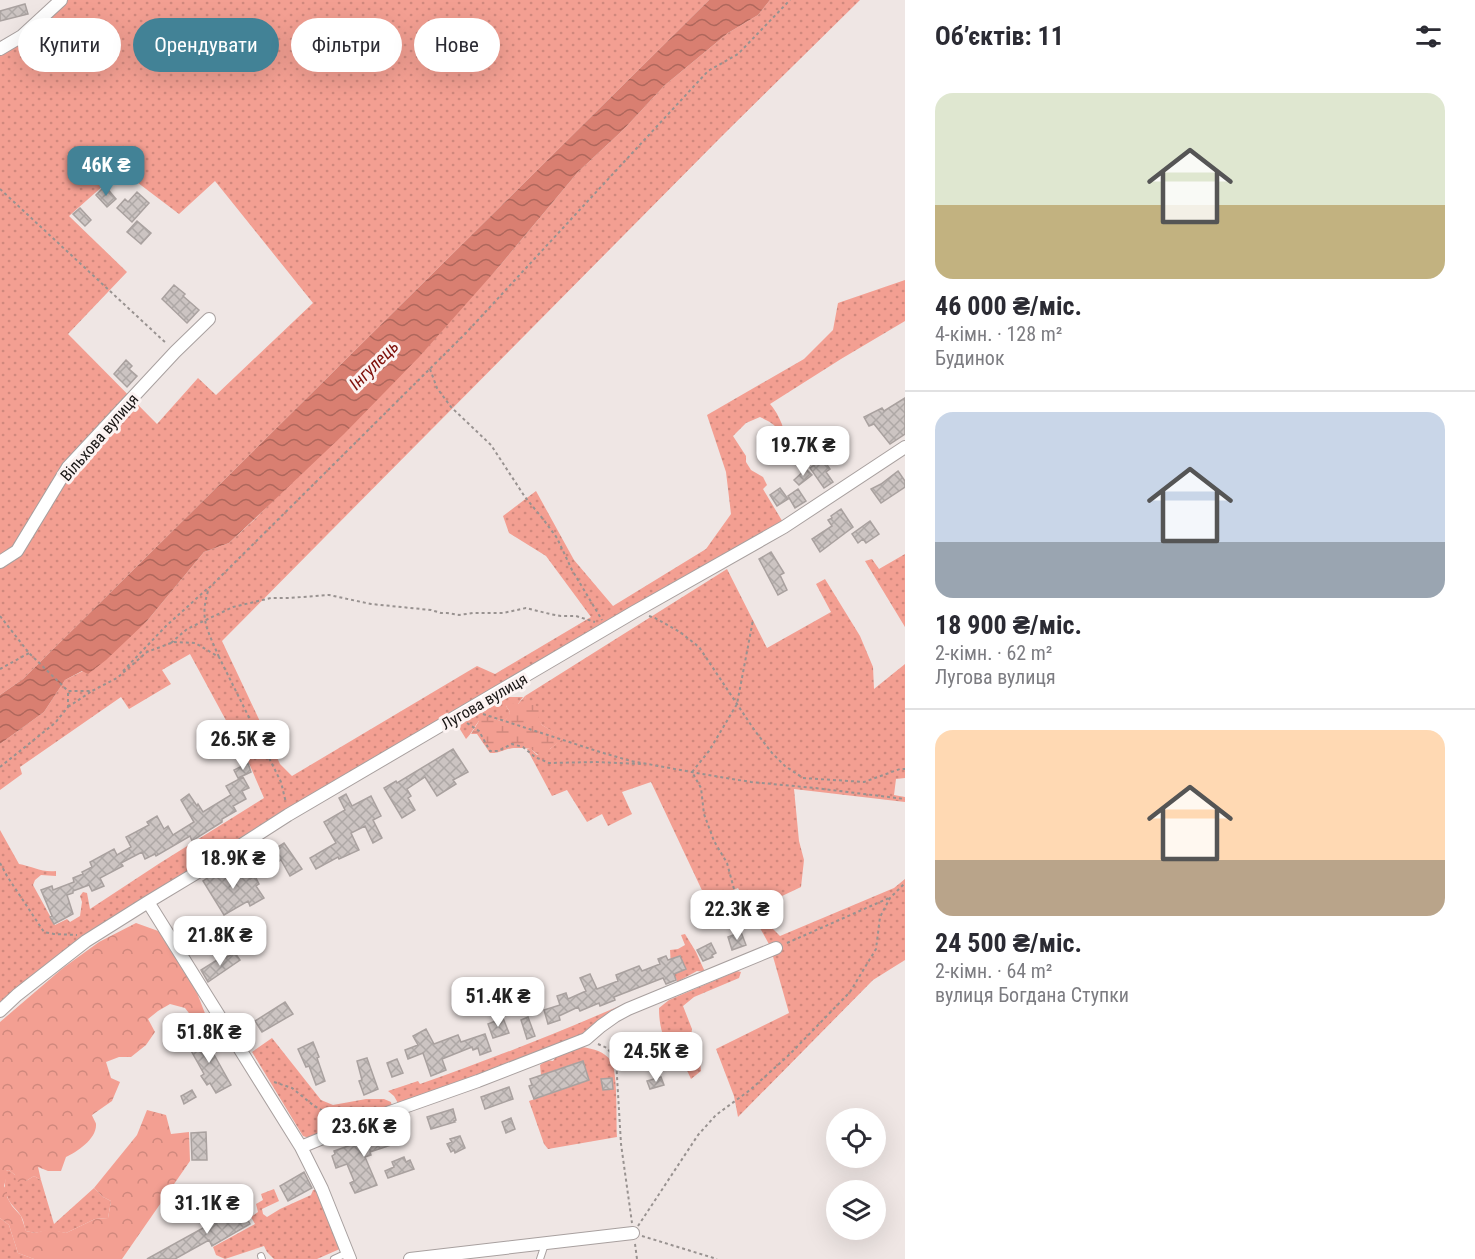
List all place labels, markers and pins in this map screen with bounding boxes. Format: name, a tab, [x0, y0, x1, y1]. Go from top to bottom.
pin: 46K ₴	[64, 146, 148, 197]
pin: 19.7K ₴	[748, 426, 858, 477]
pin: 26.5K ₴	[188, 720, 298, 771]
pin: 18.9K ₴	[178, 839, 288, 890]
pin: 22.3K ₴	[682, 890, 792, 941]
pin: 21.8K ₴	[165, 916, 275, 967]
pin: 51.4K ₴	[443, 977, 553, 1028]
pin: 51.8K ₴	[154, 1013, 264, 1064]
pin: 24.5K ₴	[601, 1032, 711, 1083]
pin: 23.6K ₴	[309, 1107, 419, 1158]
pin: 31.1K ₴	[152, 1184, 262, 1235]

